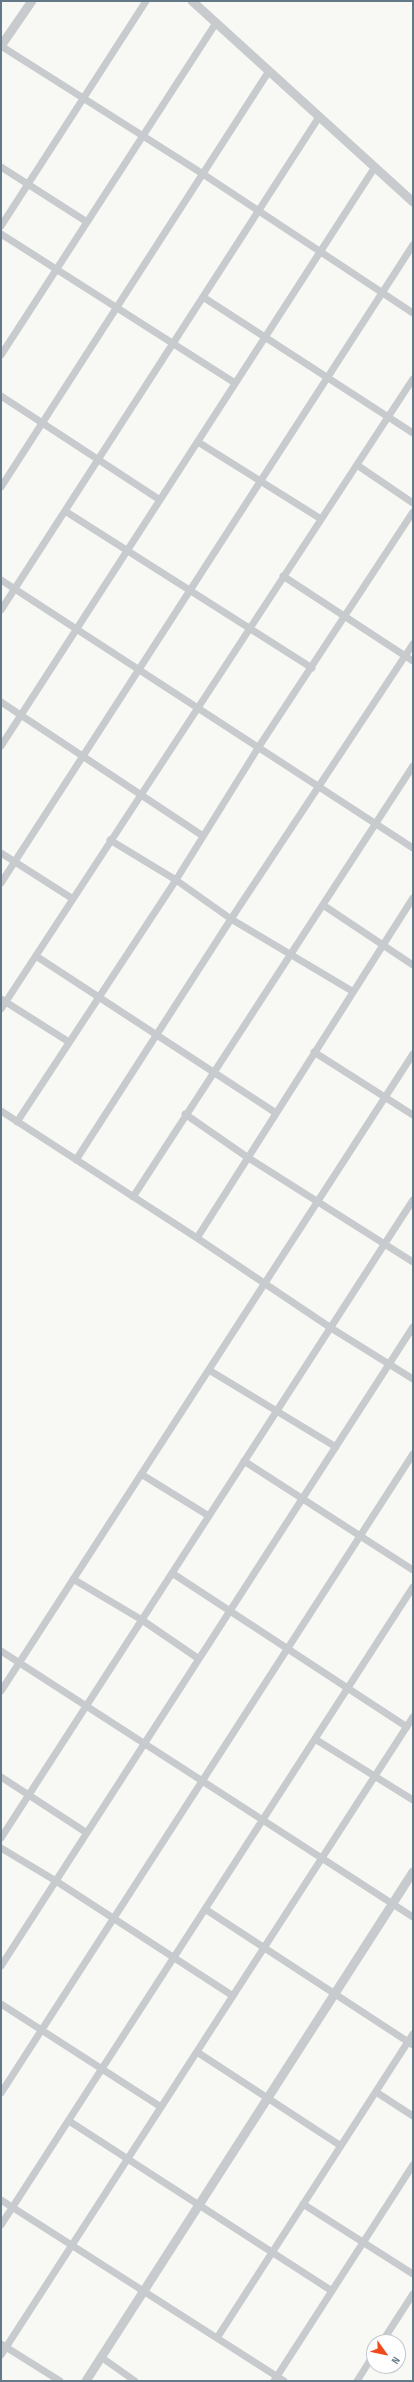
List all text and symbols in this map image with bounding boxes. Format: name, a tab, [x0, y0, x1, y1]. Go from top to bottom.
north arrow	[366, 2334, 406, 2374]
text: N	[389, 2354, 403, 2366]

